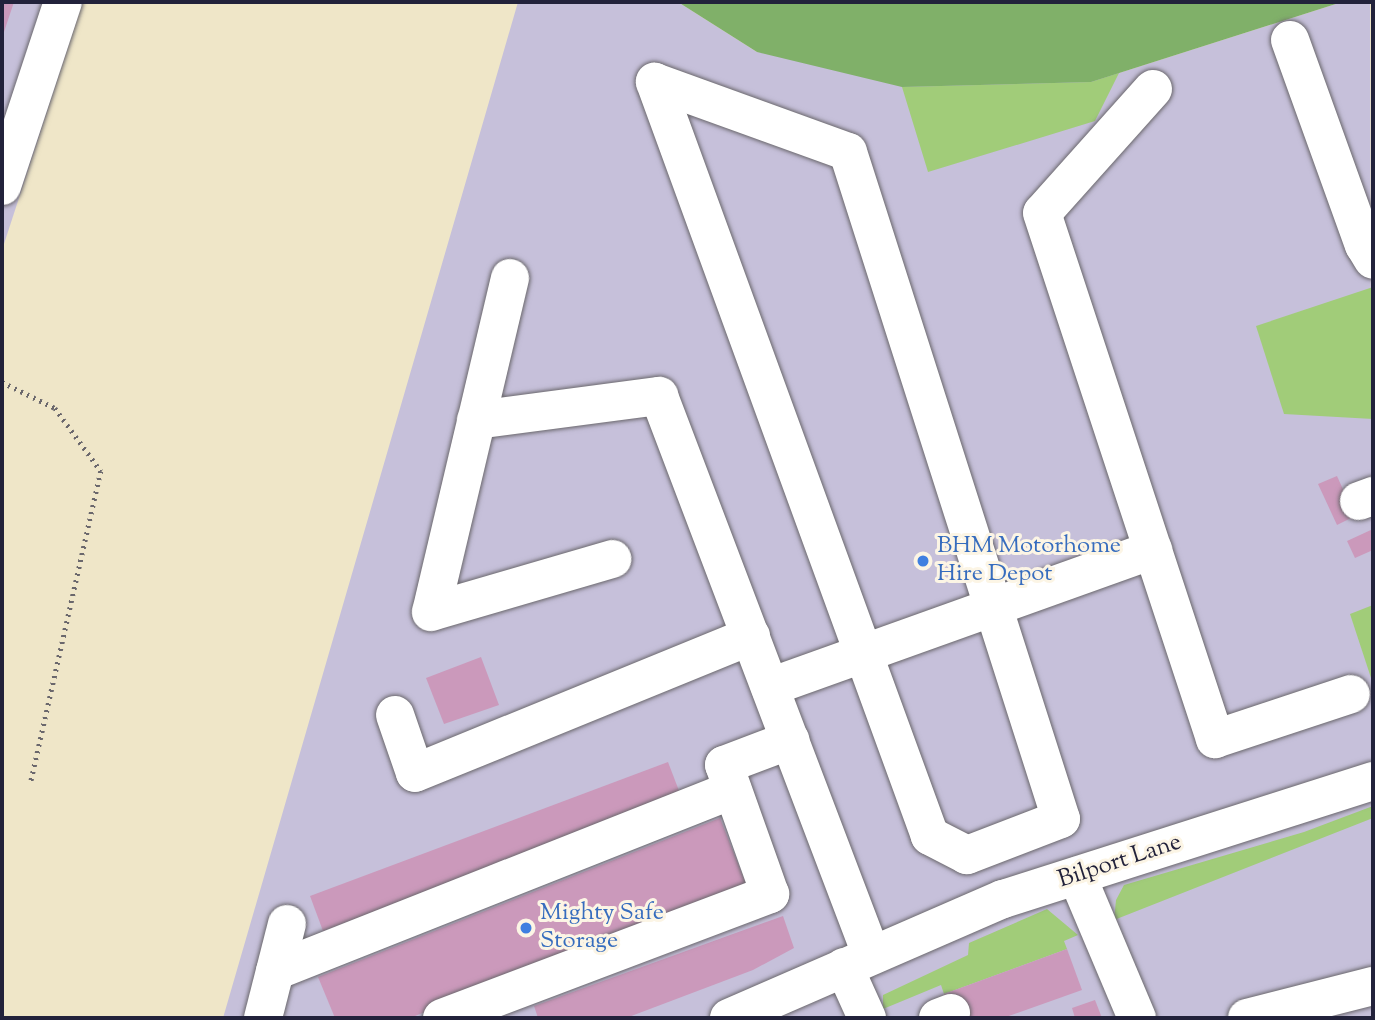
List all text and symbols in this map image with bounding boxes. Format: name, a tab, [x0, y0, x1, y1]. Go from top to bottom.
place label: BHM Motorhome Hire Depot	[937, 533, 1121, 589]
marker: BHM Motorhome Hire Depot	[915, 553, 931, 569]
street label: Bilport Lane	[1055, 829, 1185, 895]
place label: Mighty Safe Storage	[540, 900, 664, 956]
marker: Mighty Safe Storage	[518, 920, 534, 936]

